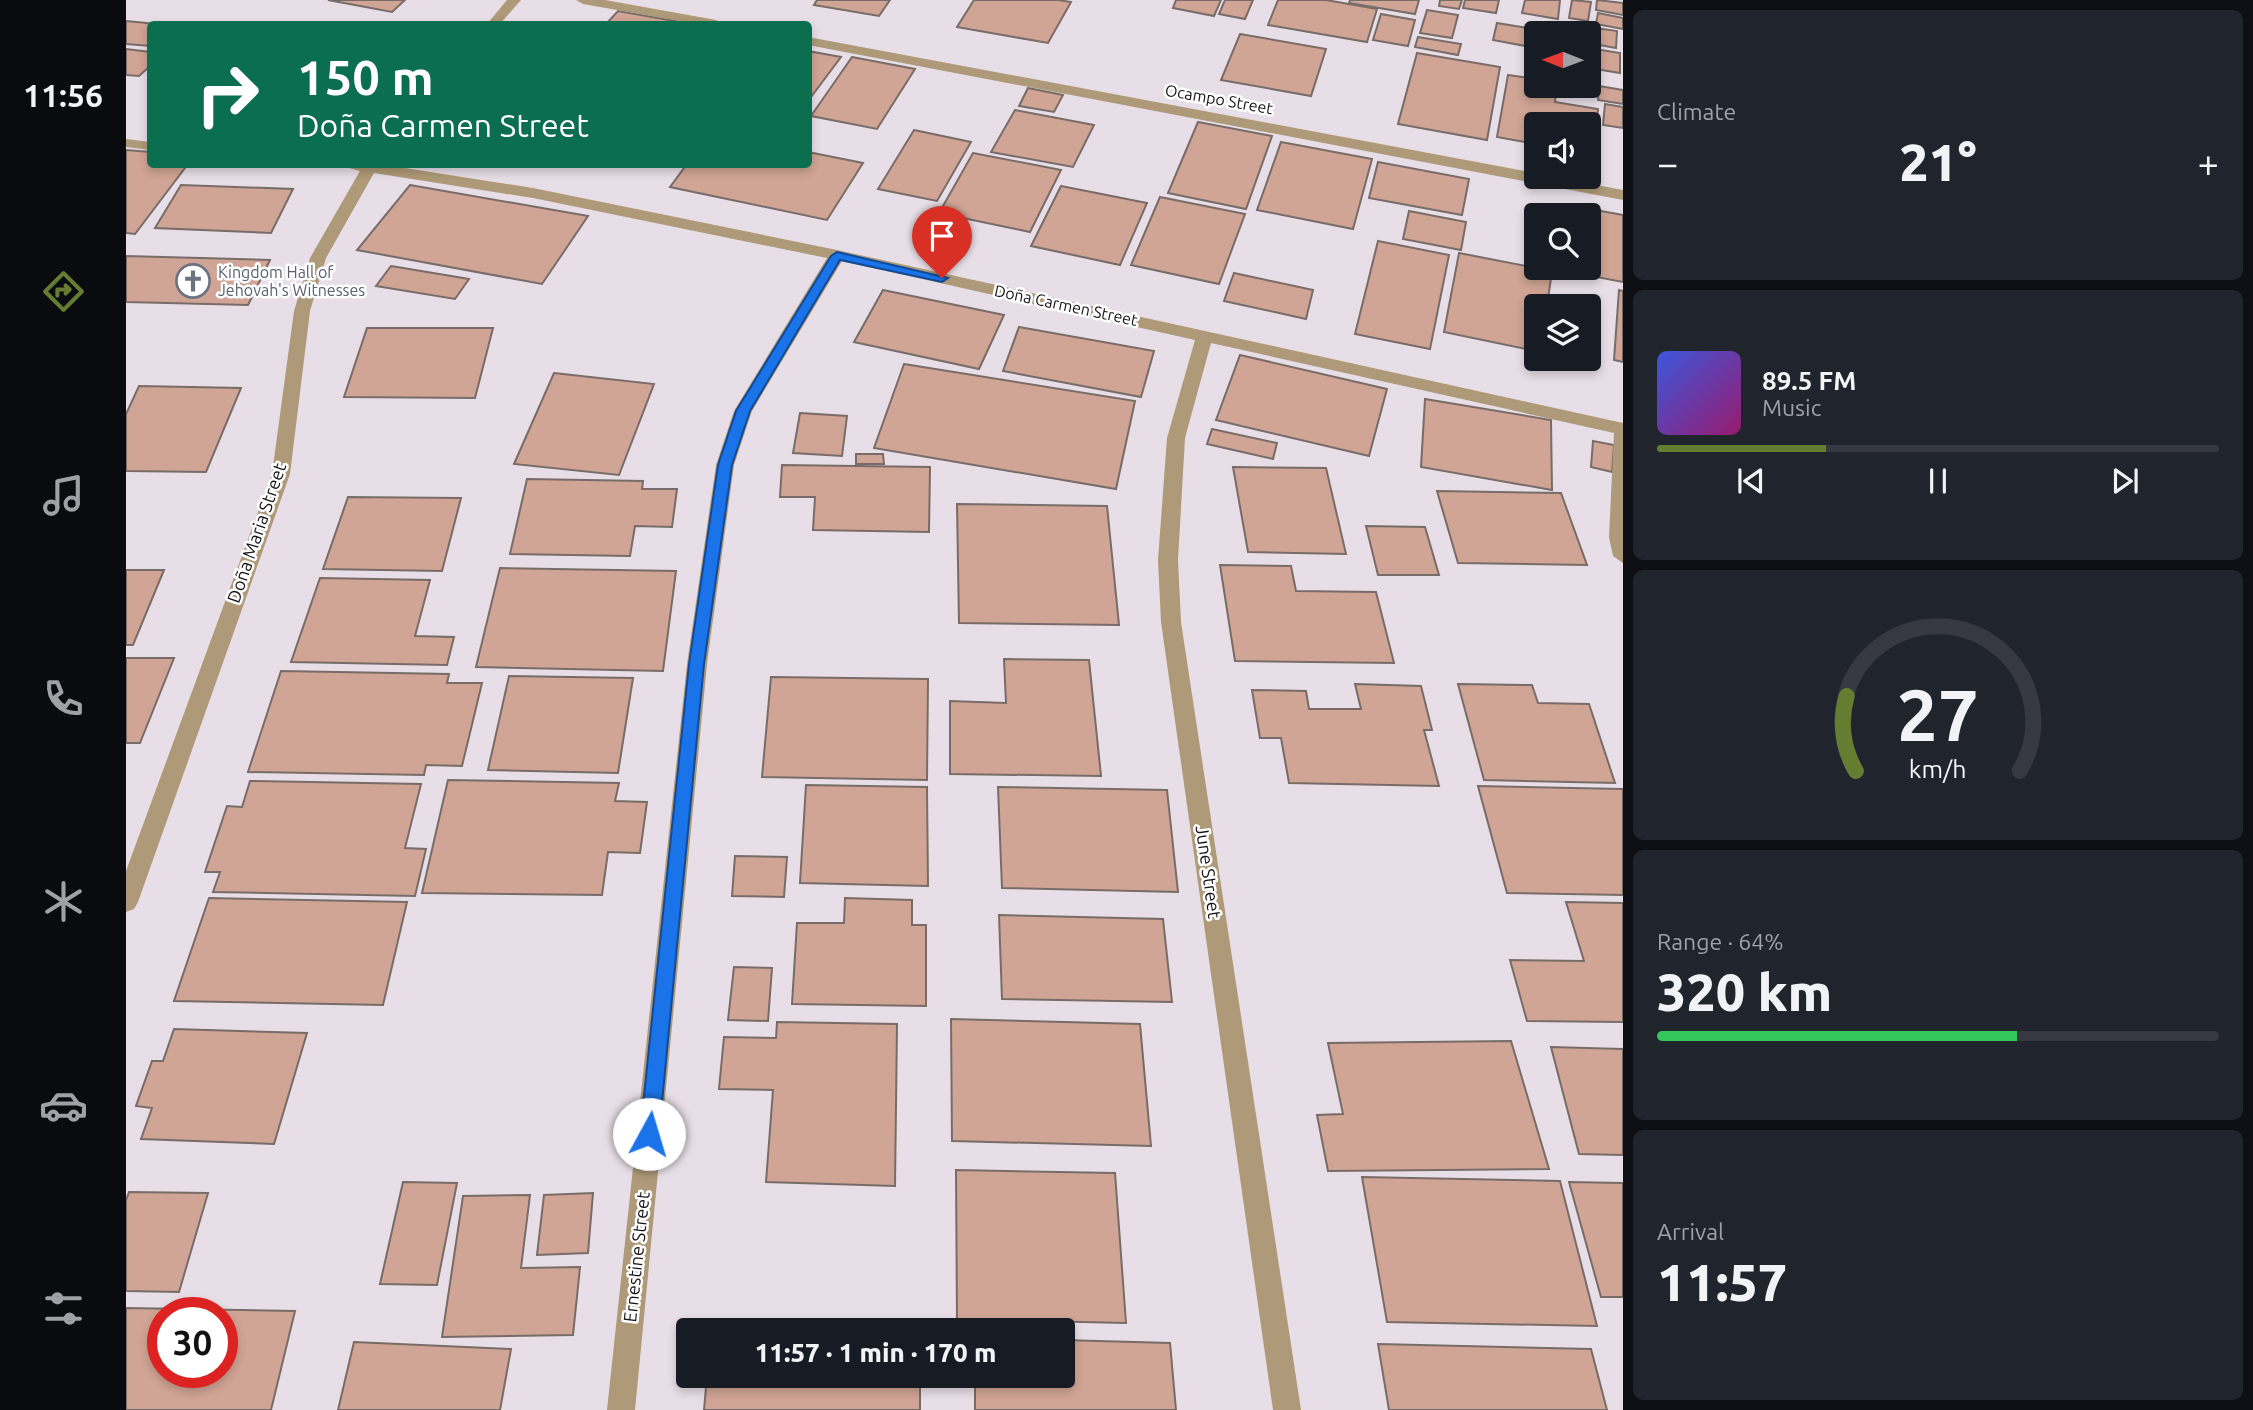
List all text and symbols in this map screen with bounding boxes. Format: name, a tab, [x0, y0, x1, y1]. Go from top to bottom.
north arrow	[1524, 21, 1601, 98]
map controls	[1524, 21, 1601, 371]
icon: right	[182, 49, 273, 140]
text: 150 m	[297, 49, 434, 104]
text: 11:56	[23, 77, 103, 113]
street label: Ocampo Street	[1164, 81, 1275, 117]
text: Climate	[1657, 99, 1736, 124]
text: Doña Carmen Street	[297, 107, 589, 143]
button: sound	[1524, 112, 1601, 189]
text: 21°	[1899, 133, 1977, 191]
text: −	[1657, 142, 1678, 184]
text: +	[2198, 142, 2219, 184]
button: search	[1524, 203, 1601, 280]
pin	[912, 206, 972, 278]
icon: arrive	[923, 217, 961, 255]
church icon: Kingdom Hall of Jehovah's Witnesses	[174, 262, 212, 300]
place label: Kingdom Hall of Jehovah's Witnesses	[218, 263, 365, 299]
icon: directions	[39, 267, 88, 316]
street label: Doña Carmen Street	[993, 281, 1140, 329]
button: layers	[1524, 294, 1601, 371]
text: 89.5 FM	[1762, 366, 1856, 395]
text: Music	[1762, 395, 1821, 420]
street label: Doña Maria Street	[223, 460, 289, 605]
icon: previous	[1732, 462, 1770, 500]
icon: pause	[1919, 462, 1957, 500]
icon: next	[2106, 462, 2144, 500]
icon: music	[39, 471, 88, 520]
text: 27	[1897, 673, 1979, 755]
icon: phone	[39, 674, 88, 723]
text: km/h	[1909, 755, 1967, 783]
street label: June Street	[1193, 824, 1225, 920]
icon: climate	[39, 877, 88, 926]
text: Range · 64%	[1657, 929, 1784, 954]
text: 320 km	[1657, 963, 1832, 1021]
icon: car	[39, 1081, 88, 1130]
position arrow	[612, 1097, 686, 1171]
street label: Ernestine Street	[619, 1191, 653, 1323]
text: Arrival	[1657, 1219, 1724, 1244]
text: 11:57	[1657, 1253, 1787, 1311]
icon: filters	[39, 1284, 88, 1333]
speed limit sign: 30	[147, 1297, 238, 1388]
text: 11:57 · 1 min · 170 m	[755, 1338, 996, 1367]

